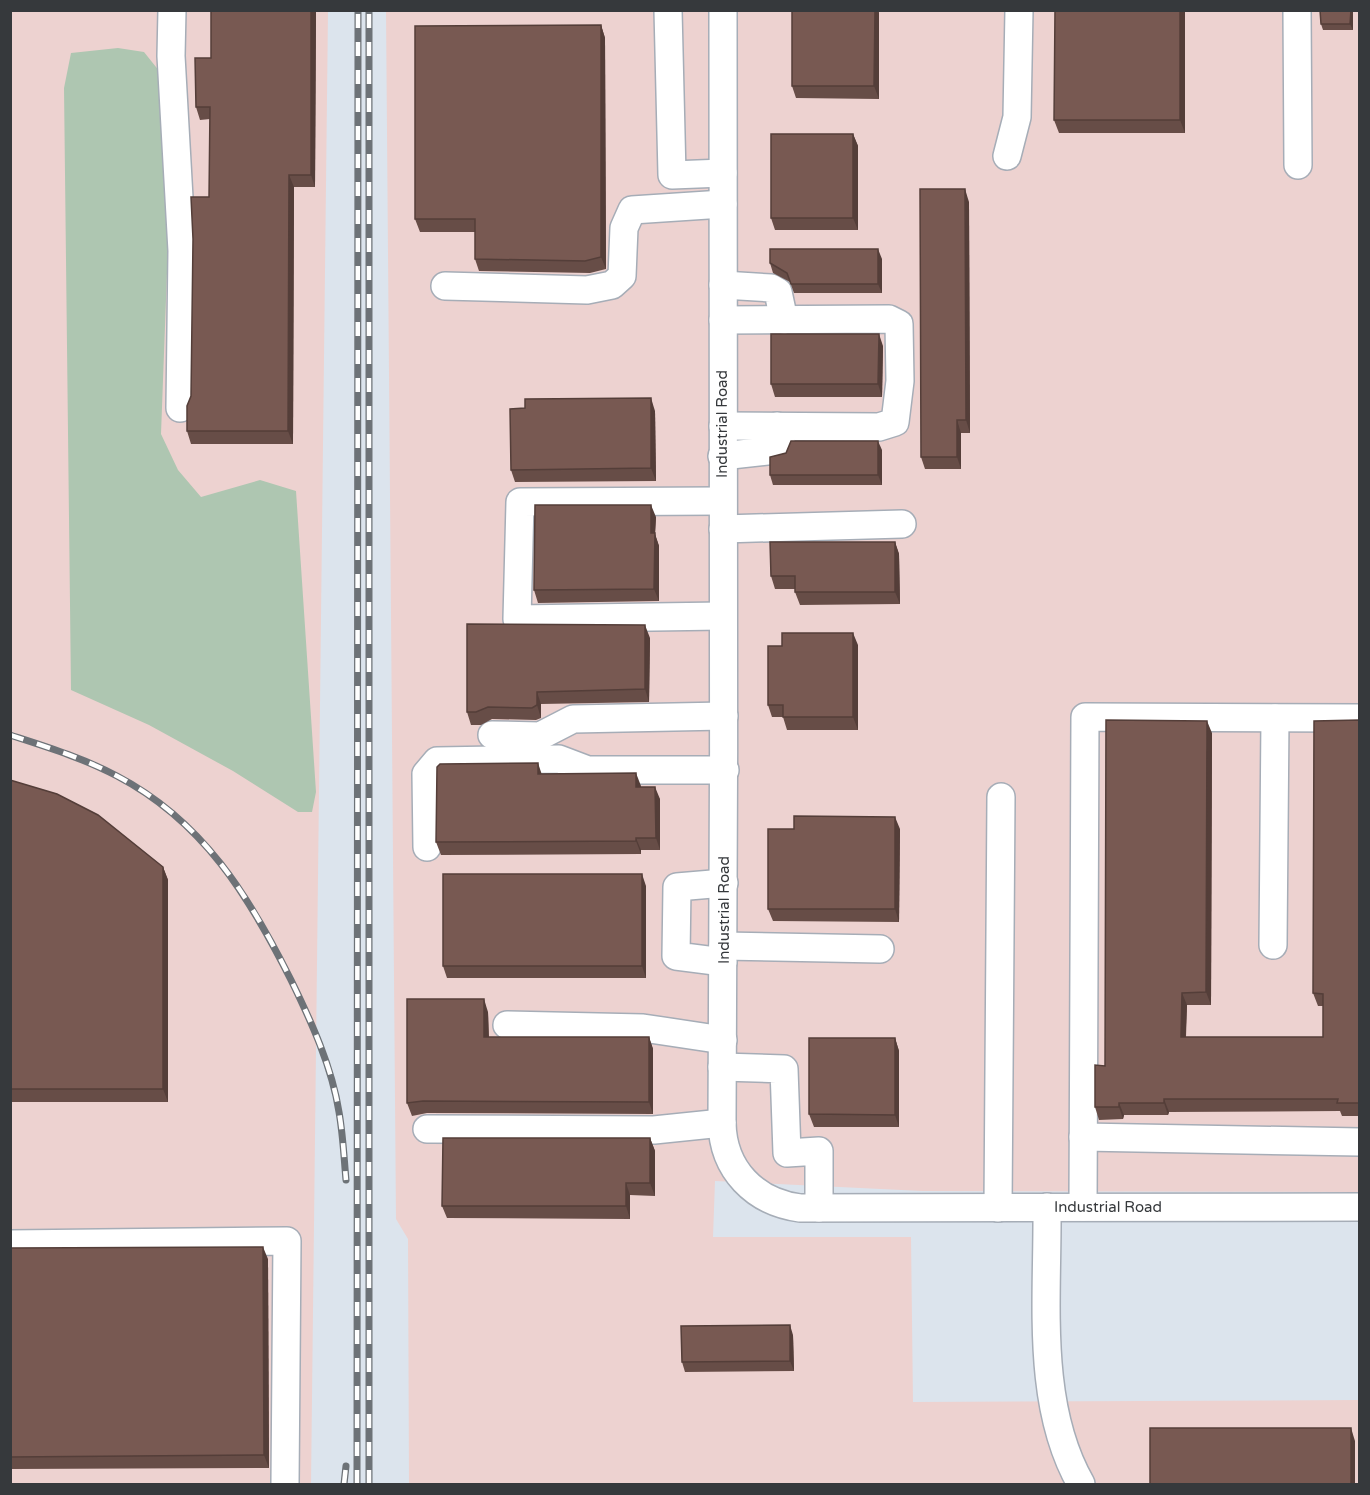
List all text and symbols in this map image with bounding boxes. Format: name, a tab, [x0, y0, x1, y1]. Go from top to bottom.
street label: Industrial Road	[713, 370, 731, 478]
street label: Industrial Road	[715, 856, 733, 964]
street label: Industrial Road	[1054, 1198, 1162, 1216]

